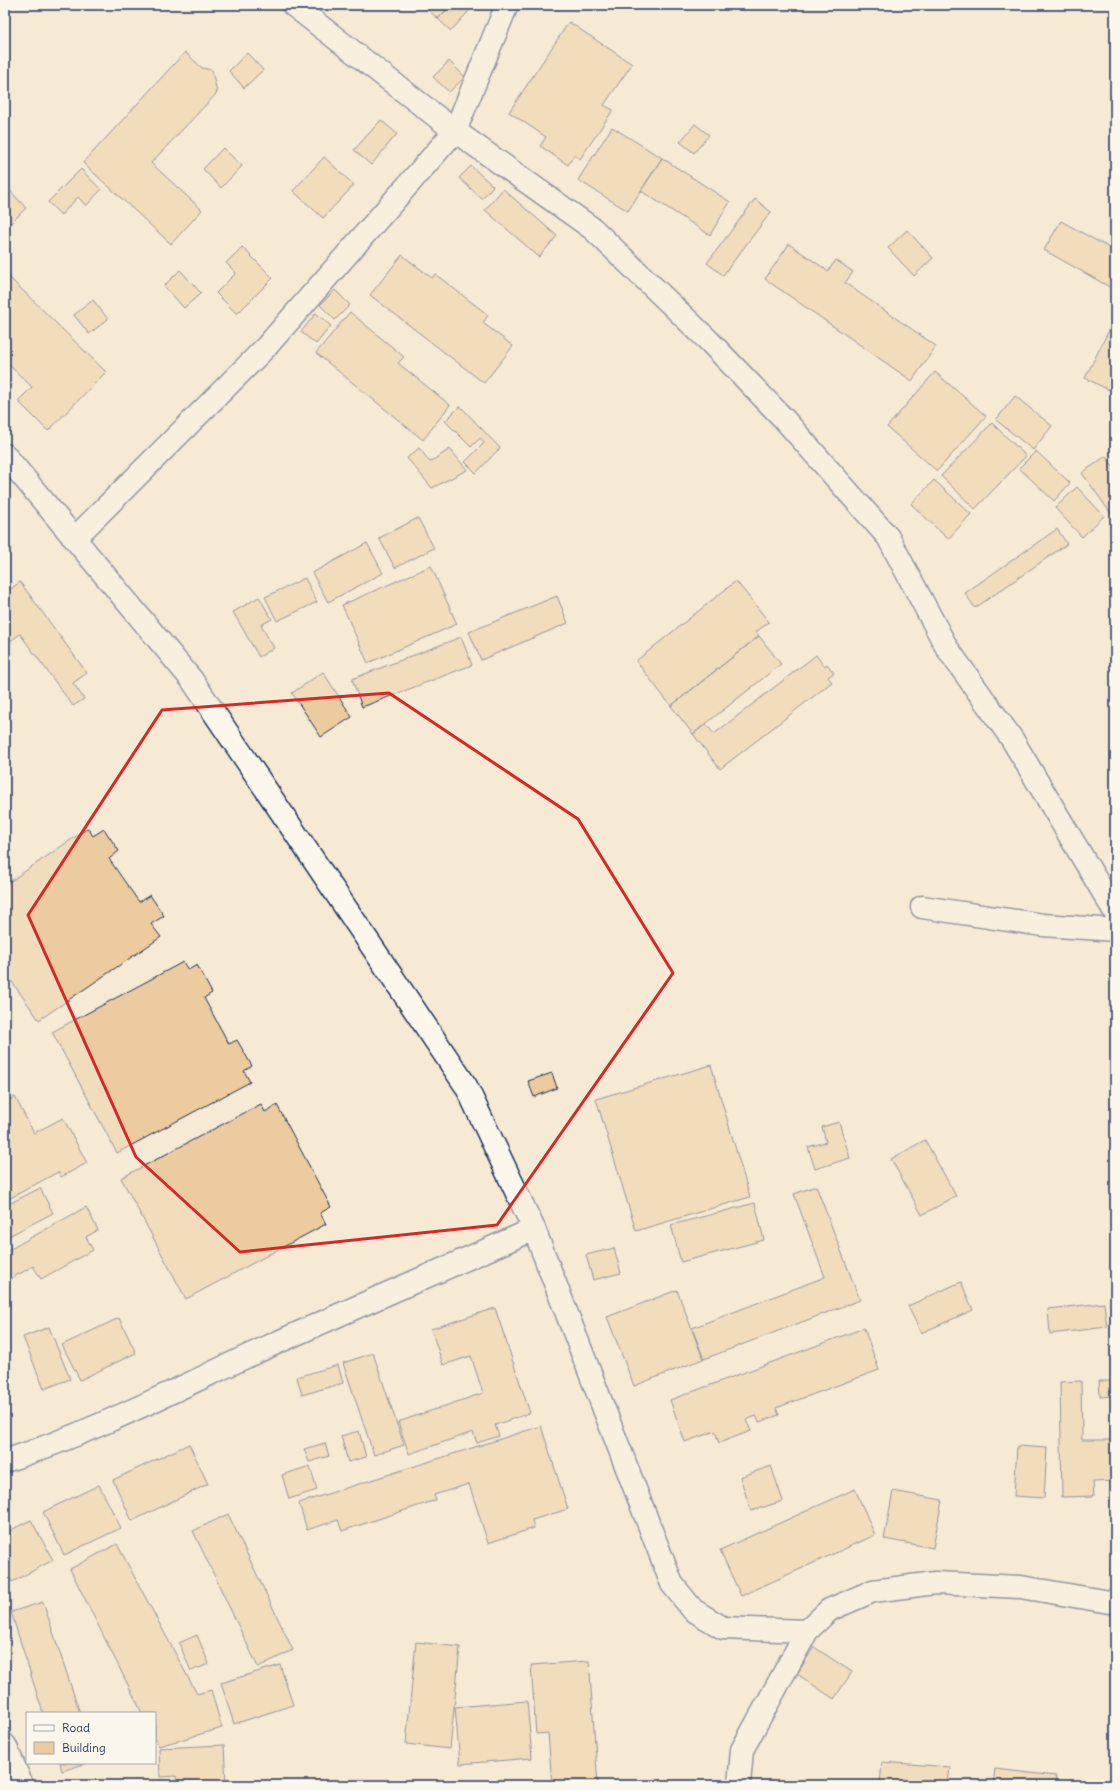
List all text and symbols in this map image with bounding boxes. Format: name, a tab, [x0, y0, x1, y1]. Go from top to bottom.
legend	[26, 1712, 156, 1764]
text: Road	[62, 1720, 90, 1735]
text: Building	[62, 1740, 106, 1755]

